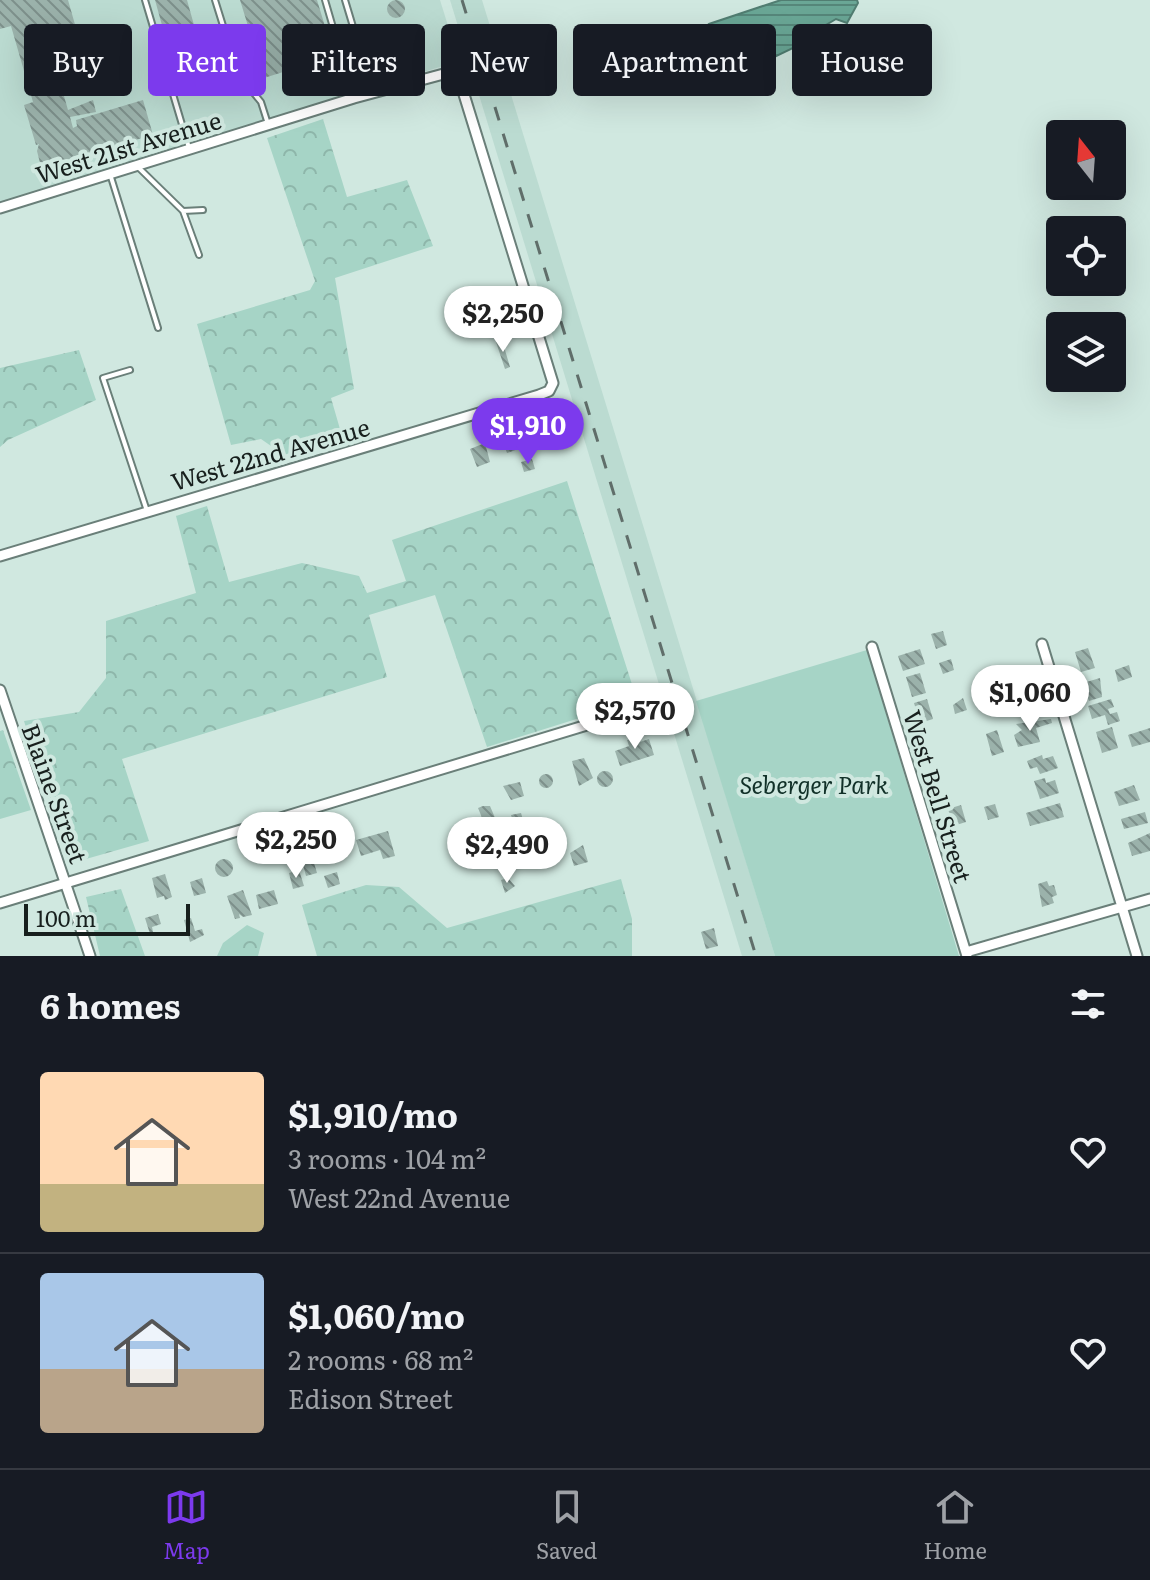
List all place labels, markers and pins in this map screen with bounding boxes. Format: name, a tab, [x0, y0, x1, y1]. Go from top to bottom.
pin: $2,250	[438, 286, 568, 354]
pin: $1,910	[463, 398, 593, 466]
pin: $1,060	[965, 665, 1095, 733]
pin: $2,570	[570, 683, 700, 751]
pin: $2,250	[231, 812, 361, 880]
pin: $2,490	[442, 817, 572, 885]

